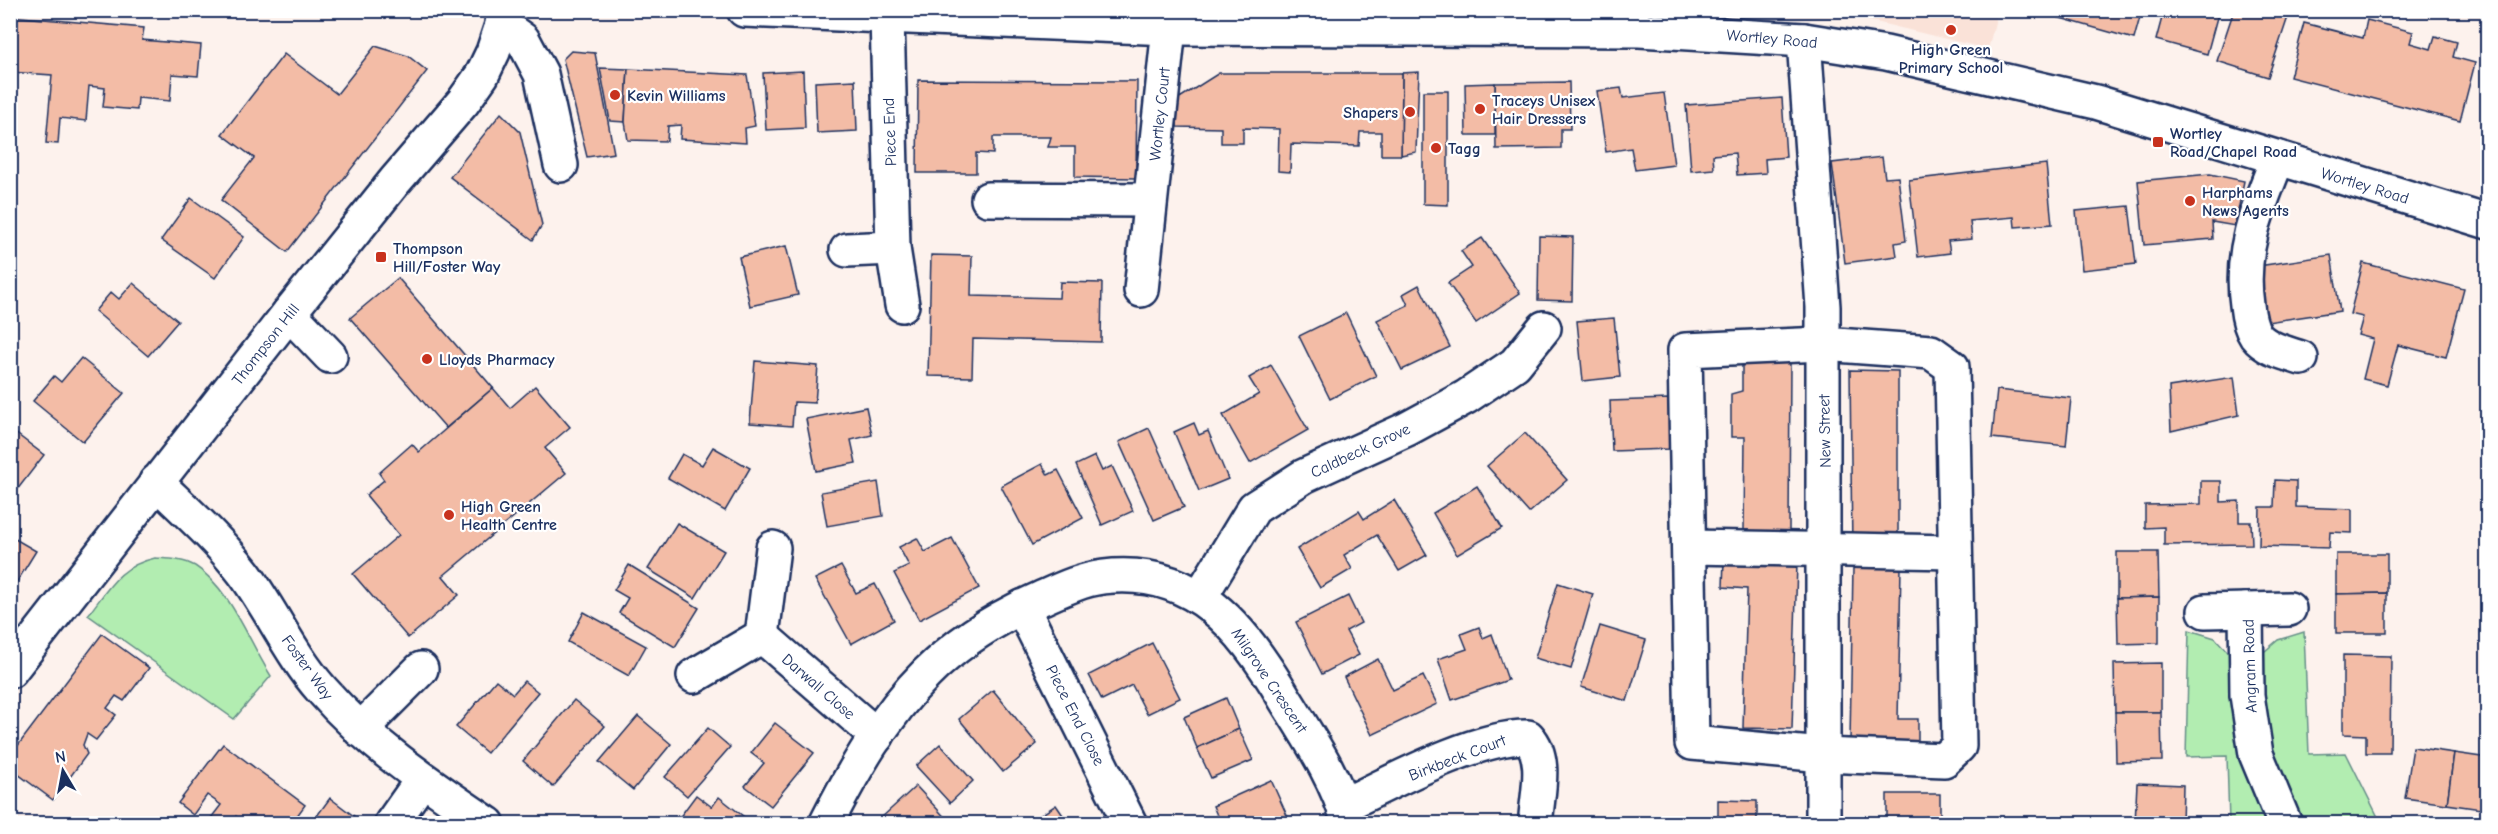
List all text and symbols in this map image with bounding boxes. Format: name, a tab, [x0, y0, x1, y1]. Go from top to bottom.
marker: High Green Primary School	[1944, 23, 1958, 37]
street label: Wortley Road	[1726, 26, 1818, 52]
place label: High Green Primary School	[1899, 41, 2003, 77]
street label: Wortley Court	[1146, 66, 1174, 162]
place label: Kevin Williams	[627, 87, 726, 105]
marker: Kevin Williams	[608, 88, 622, 102]
place label: Traceys Unisex Hair Dressers	[1492, 92, 1596, 128]
street label: Piece End	[880, 97, 900, 167]
marker: Traceys Unisex Hair Dressers	[1473, 102, 1487, 116]
place label: Shapers	[1343, 104, 1398, 122]
marker: Shapers	[1403, 105, 1417, 119]
place label: Wortley Road/Chapel Road	[2170, 125, 2297, 161]
marker: Wortley Road/Chapel Road	[2151, 135, 2165, 149]
place label: Tagg	[1448, 140, 1481, 158]
marker: Tagg	[1429, 141, 1443, 155]
street label: Wortley Road	[2318, 164, 2411, 208]
place label: Harphams News Agents	[2202, 184, 2289, 220]
marker: Harphams News Agents	[2183, 194, 2197, 208]
place label: Thompson Hill/Foster Way	[393, 240, 501, 276]
marker: Thompson Hill/Foster Way	[374, 250, 388, 264]
street label: Thompson Hill	[228, 300, 303, 389]
place label: Lloyds Pharmacy	[439, 351, 555, 369]
marker: Lloyds Pharmacy	[420, 352, 434, 366]
street label: New Street	[1815, 394, 1835, 468]
street label: Caldbeck Grove	[1308, 420, 1413, 482]
place label: High Green Health Centre	[461, 498, 557, 534]
marker: High Green Health Centre	[442, 508, 456, 522]
street label: Angram Road	[2239, 619, 2261, 713]
street label: Milgrove Crescent	[1227, 625, 1311, 737]
street label: Foster Way	[278, 632, 337, 704]
street label: Darwall Close	[778, 650, 859, 723]
street label: Piece End Close	[1042, 662, 1108, 769]
street label: Birkbeck Court	[1406, 731, 1509, 785]
north arrow	[33, 741, 93, 801]
text: N	[54, 747, 67, 767]

